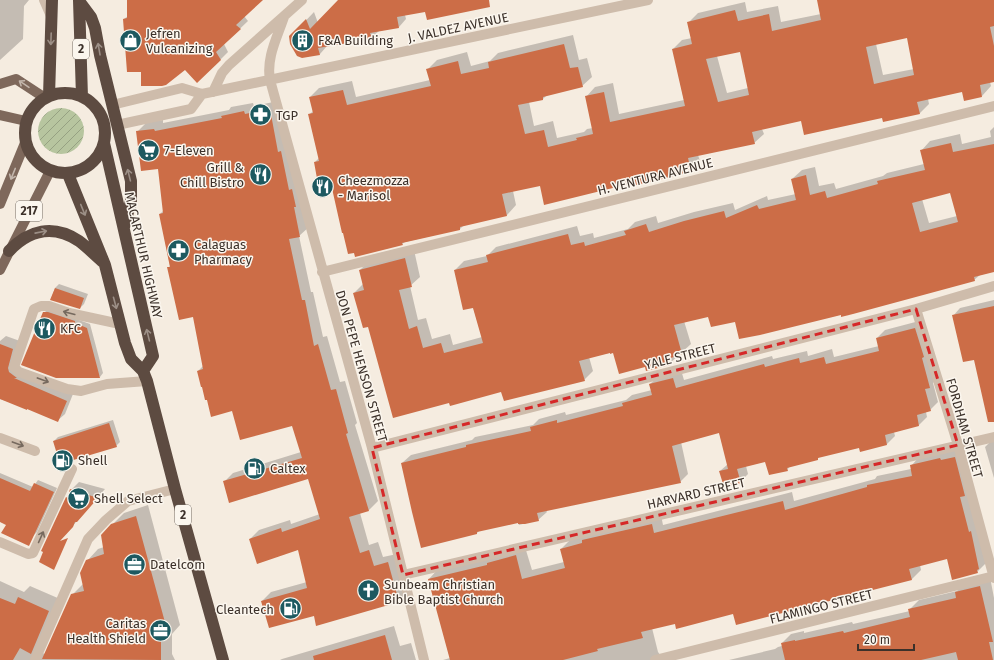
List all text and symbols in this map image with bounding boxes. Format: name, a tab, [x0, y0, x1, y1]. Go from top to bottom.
street label: J. VALDEZ AVENUE	[406, 9, 510, 46]
place label: Jefren Vulcanizing	[146, 26, 213, 56]
shop icon: Jefren Vulcanizing	[117, 27, 143, 53]
building icon: F&A Building	[289, 27, 315, 53]
one-way arrow	[47, 32, 55, 45]
place label: F&A Building	[318, 33, 393, 48]
road number: 2	[73, 39, 89, 59]
one-way arrow	[94, 43, 102, 56]
one-way arrow	[18, 80, 29, 88]
pharmacy icon: TGP	[247, 102, 273, 128]
place label: TGP	[276, 108, 298, 123]
supermarket icon: 7-Eleven	[135, 137, 161, 163]
place label: 7-Eleven	[164, 143, 214, 158]
street label: H. VENTURA AVENUE	[596, 155, 714, 198]
place label: Grill & Chill Bistro	[180, 160, 244, 190]
restaurant icon: Grill & Chill Bistro	[247, 161, 273, 187]
one-way arrow	[8, 167, 16, 179]
one-way arrow	[125, 169, 133, 182]
place label: Cheezmozza - Marisol	[338, 173, 409, 203]
restaurant icon: Cheezmozza - Marisol	[309, 174, 335, 200]
street label: MACARTHUR HIGHWAY	[122, 190, 166, 321]
road number: 217	[16, 201, 42, 221]
one-way arrow	[80, 203, 87, 215]
one-way arrow	[34, 228, 47, 236]
place label: Calaguas Pharmacy	[194, 237, 252, 267]
pharmacy icon: Calaguas Pharmacy	[166, 238, 192, 264]
street label: DON PEPE HENSON STREET	[333, 288, 390, 444]
one-way arrow	[111, 296, 119, 309]
one-way arrow	[63, 308, 76, 316]
restaurant icon: KFC	[32, 315, 58, 341]
place label: KFC	[60, 321, 82, 336]
one-way arrow	[144, 329, 151, 342]
street label: YALE STREET	[643, 340, 718, 373]
street label: FORDHAM STREET	[943, 376, 986, 480]
one-way arrow	[37, 377, 49, 385]
one-way arrow	[11, 441, 23, 449]
fuel station icon: Shell	[50, 447, 76, 473]
place label: Shell	[78, 453, 108, 468]
fuel station icon: Caltex	[242, 455, 268, 481]
place label: Caltex	[270, 461, 306, 476]
street label: HARVARD STREET	[646, 475, 747, 512]
supermarket icon: Shell Select	[66, 485, 92, 511]
place label: Shell Select	[94, 491, 163, 506]
road number: 2	[175, 505, 191, 525]
one-way arrow	[37, 532, 45, 544]
office icon: Datelcom	[121, 551, 147, 577]
place label: Datelcom	[150, 557, 205, 572]
place label: Sunbeam Christian Bible Baptist Church	[384, 577, 504, 607]
church icon: Sunbeam Christian Bible Baptist Church	[355, 578, 381, 604]
street label: FLAMINGO STREET	[768, 586, 875, 627]
fuel station icon: Cleantech	[277, 596, 303, 622]
place label: Cleantech	[216, 602, 274, 617]
place label: Caritas Health Shield	[67, 616, 146, 646]
office icon: Caritas Health Shield	[148, 617, 174, 643]
scale bar	[858, 626, 914, 652]
text: 20 m	[864, 633, 890, 647]

